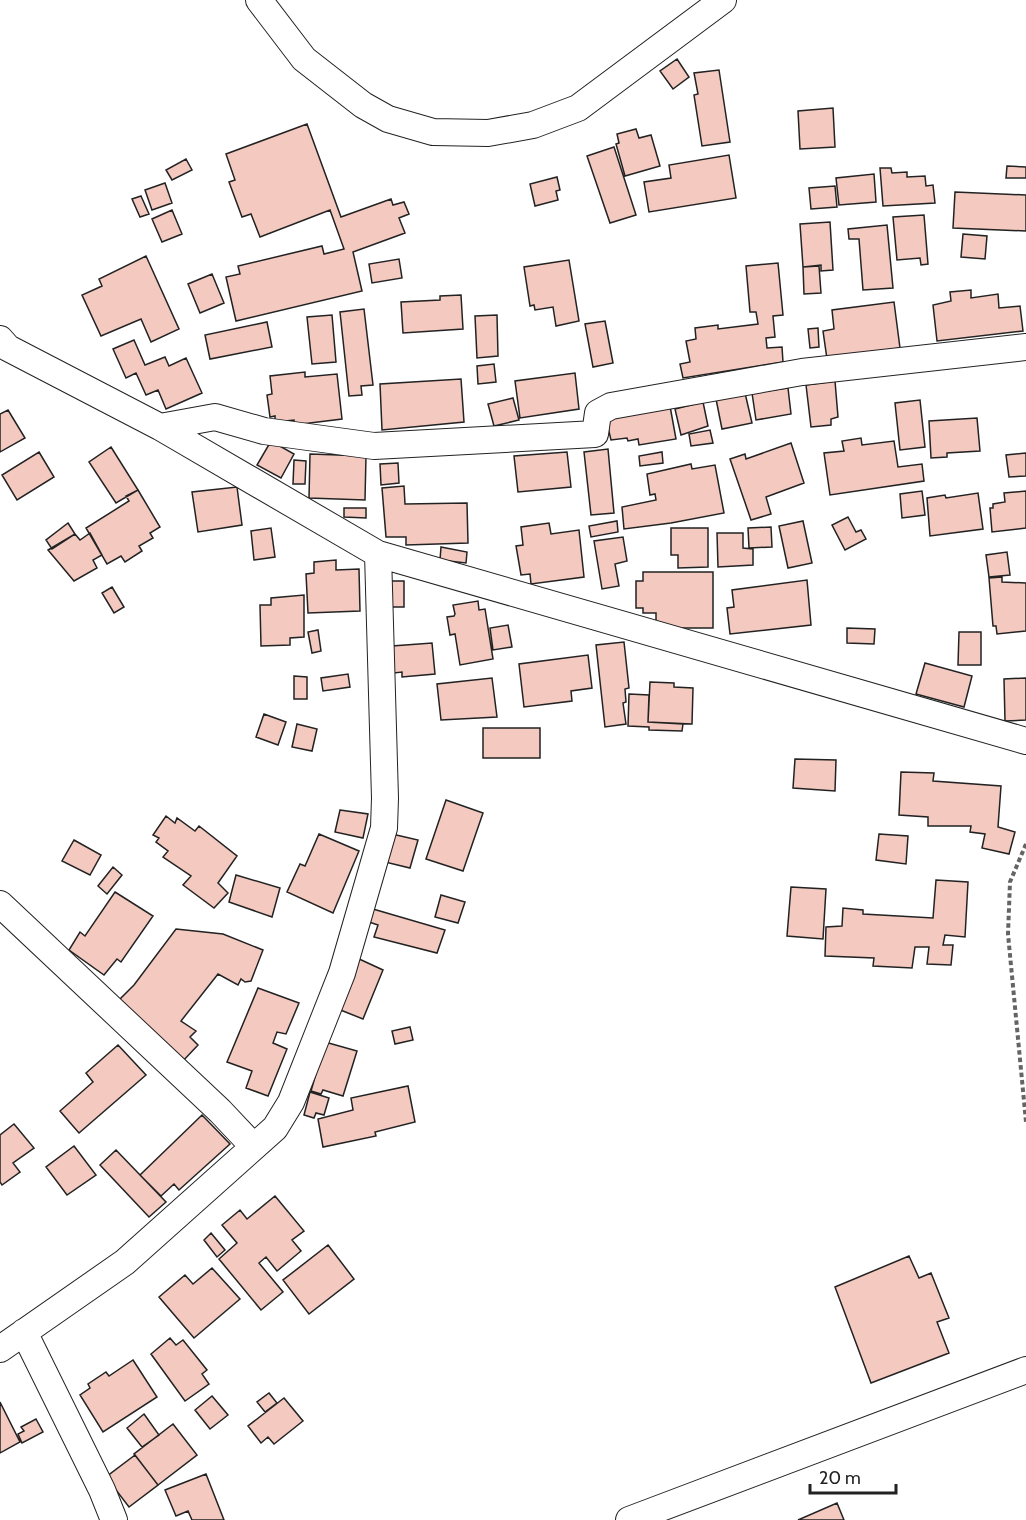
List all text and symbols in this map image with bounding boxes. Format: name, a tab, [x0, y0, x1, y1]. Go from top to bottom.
scale bar	[810, 1457, 896, 1495]
text: 20 m	[819, 1467, 861, 1489]

